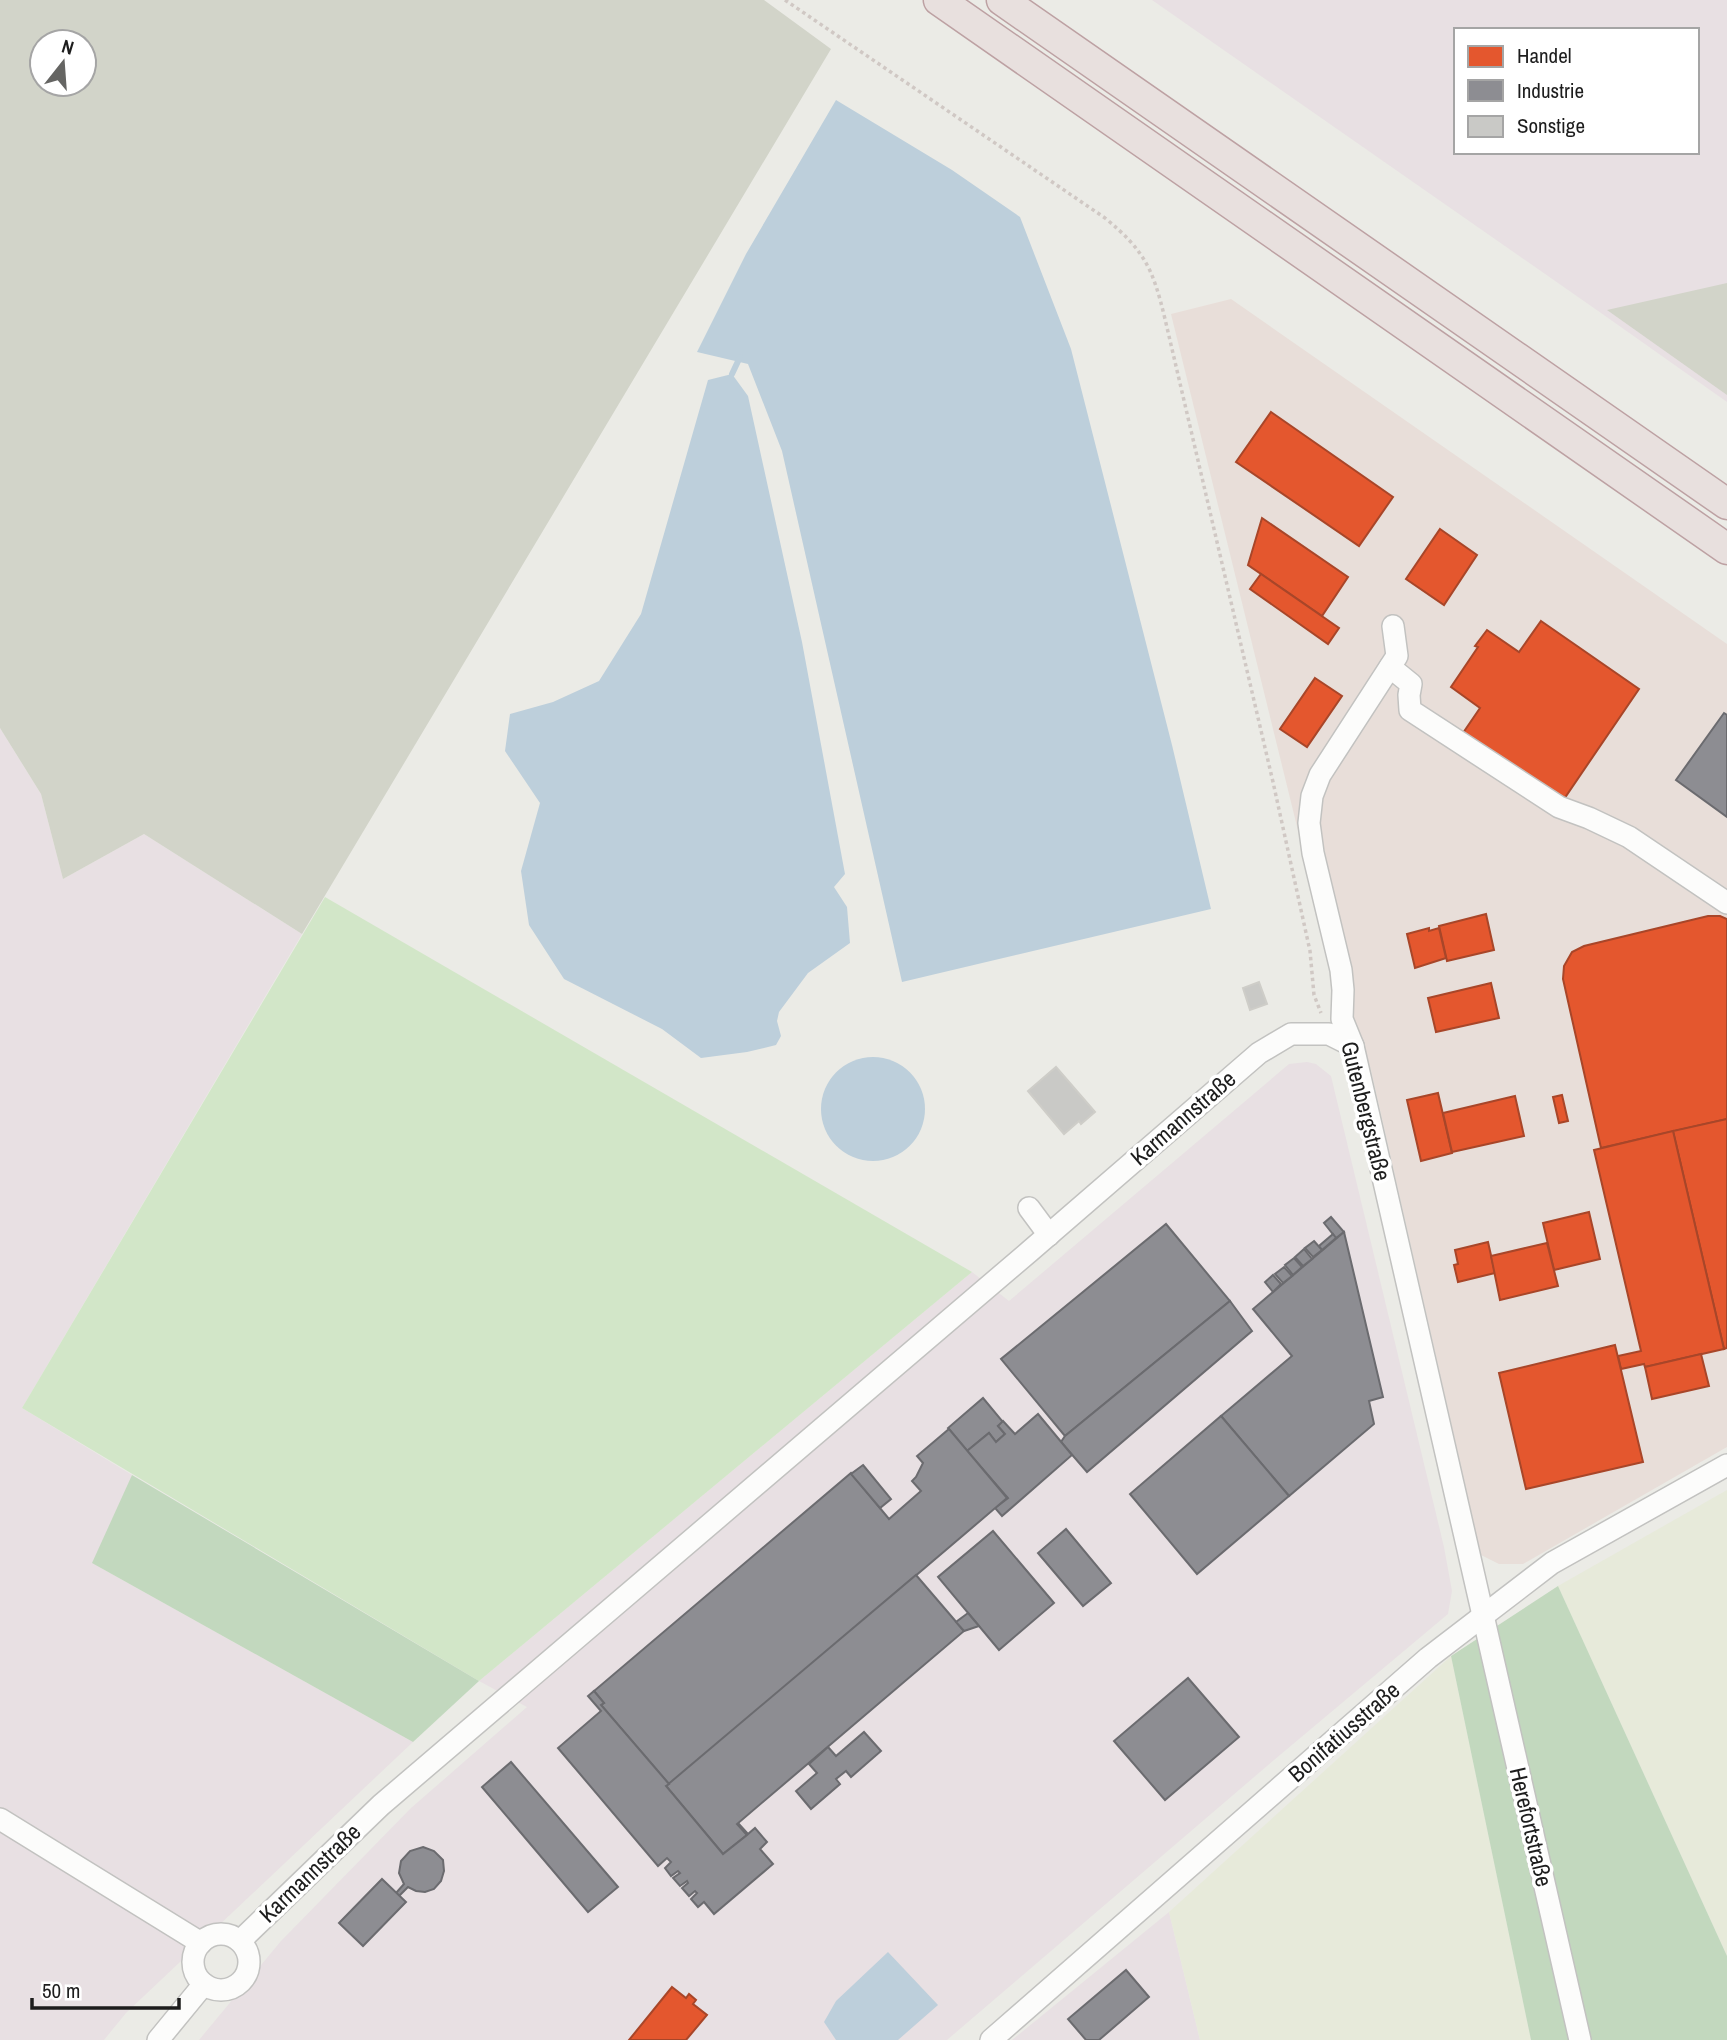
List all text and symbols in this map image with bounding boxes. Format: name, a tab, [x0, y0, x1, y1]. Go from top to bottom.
north arrow	[28, 28, 98, 98]
legend	[1454, 28, 1699, 154]
text: N	[59, 33, 77, 61]
text: Handel	[1517, 41, 1572, 70]
text: Industrie	[1517, 76, 1584, 105]
text: Sonstige	[1517, 111, 1585, 140]
street label: Gutenbergstraße	[1334, 1038, 1399, 1184]
street label: Karmannstraße	[1123, 1063, 1242, 1172]
street label: Bonifatiusstraße	[1281, 1675, 1406, 1789]
street label: Herefortstraße	[1503, 1764, 1560, 1890]
street label: Karmannstraße	[252, 1816, 367, 1929]
scale bar	[32, 1966, 178, 2010]
text: 50 m	[42, 1976, 80, 2005]

